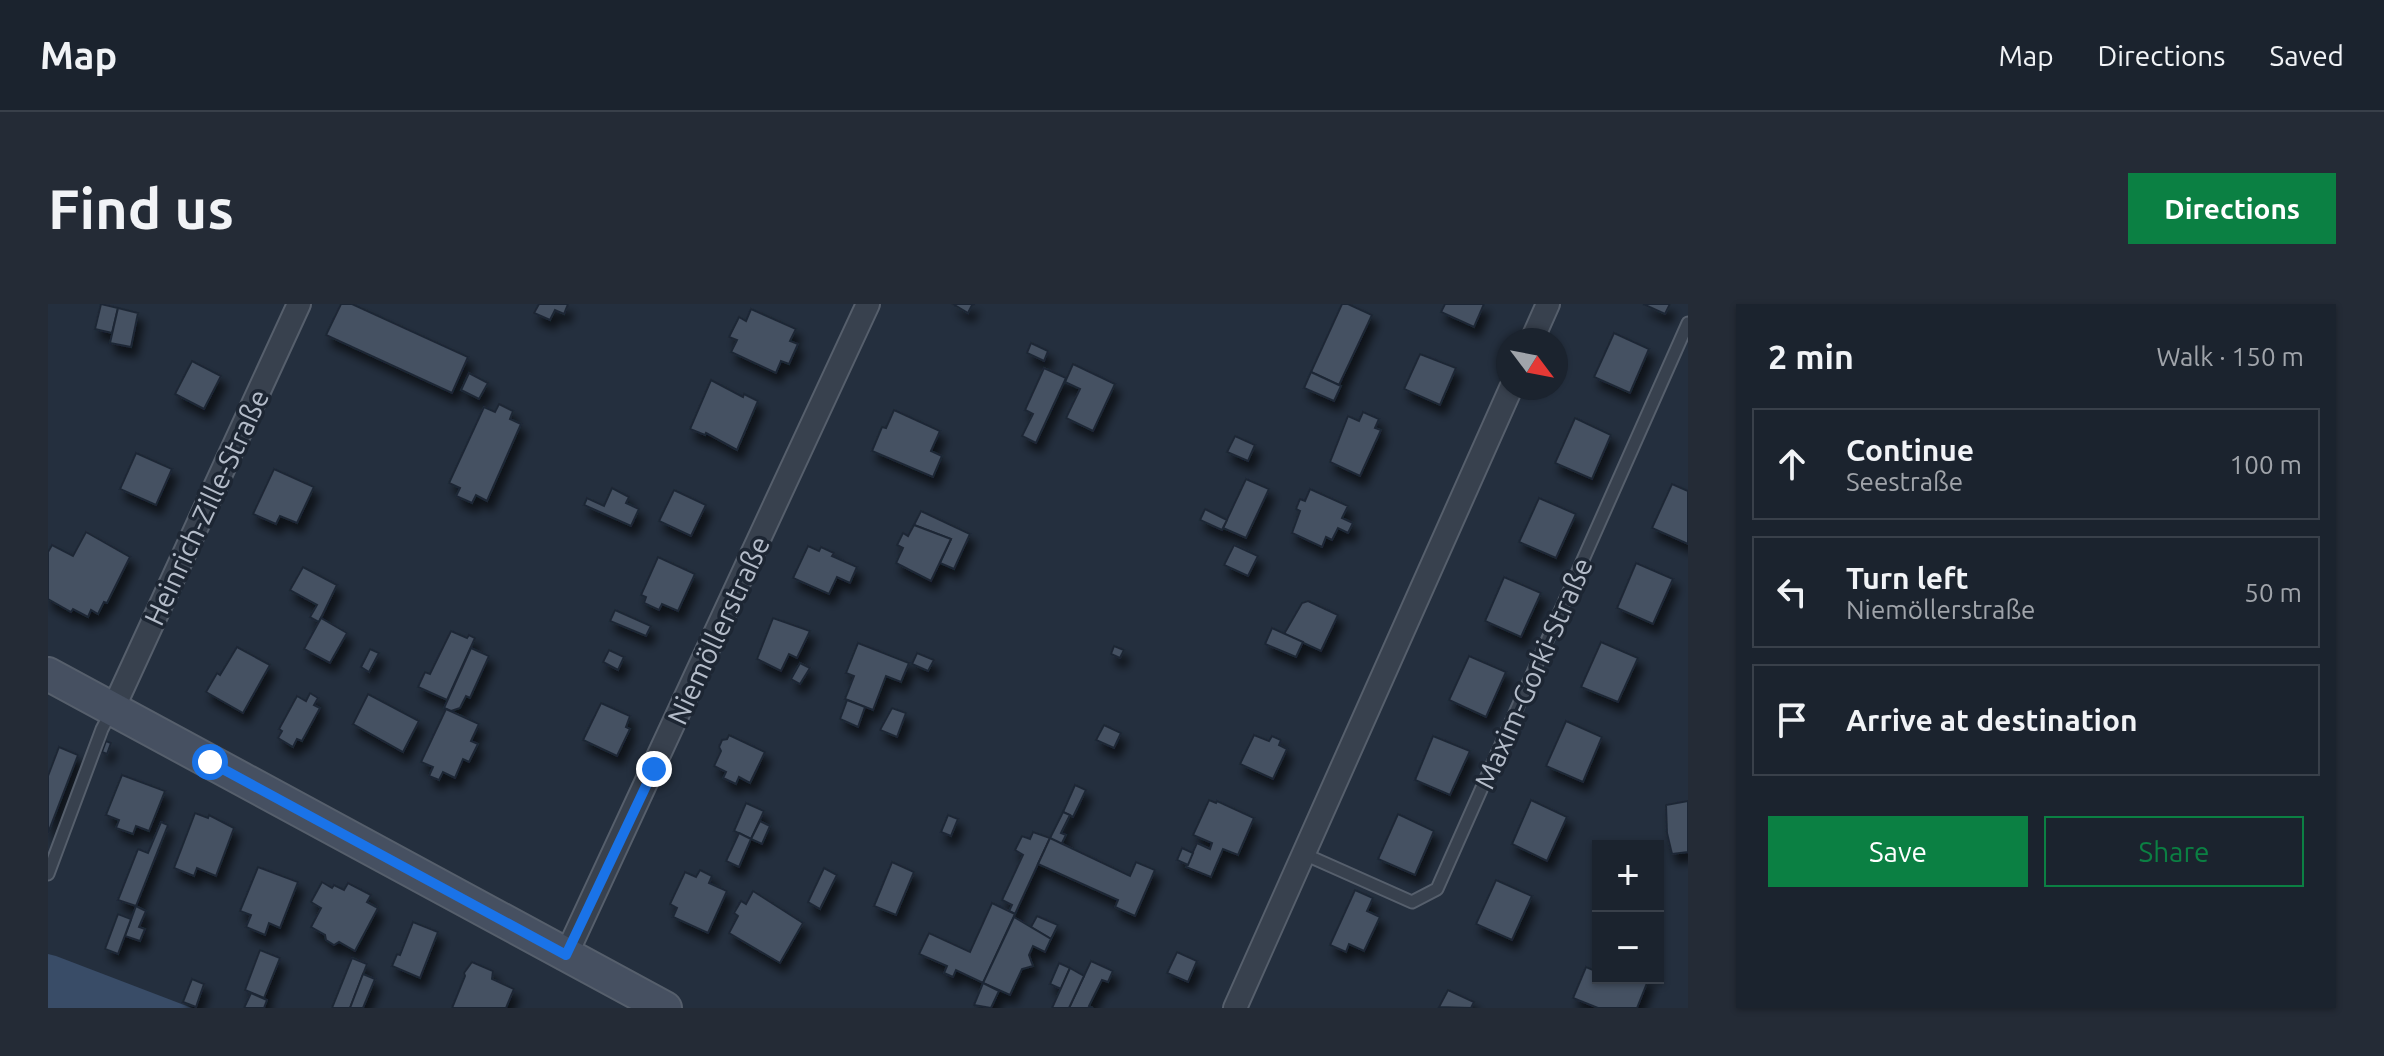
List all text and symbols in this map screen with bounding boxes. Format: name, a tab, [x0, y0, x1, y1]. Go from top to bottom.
text: Map	[40, 34, 117, 76]
text: Map	[1998, 40, 2054, 71]
text: Directions	[2098, 40, 2225, 71]
text: Saved	[2269, 40, 2344, 71]
button: Directions	[2128, 173, 2336, 244]
text: Find us	[48, 177, 234, 240]
north arrow	[1496, 328, 1568, 400]
text: 2 min	[1768, 337, 1854, 375]
text: Walk · 150 m	[2156, 342, 2304, 371]
street label: Heinrich-Zille-Straße	[138, 384, 274, 630]
text: Continue	[1846, 433, 1974, 467]
icon: ahead	[1770, 442, 1814, 486]
text: 100 m	[2230, 450, 2302, 479]
text: Seestraße	[1846, 467, 1963, 496]
street label: Niemöllerstraße	[661, 531, 775, 729]
street label: Maxim-Gorki-Straße	[1468, 553, 1598, 793]
text: Turn left	[1846, 561, 1968, 595]
icon: left	[1770, 570, 1814, 614]
text: 50 m	[2244, 578, 2302, 607]
text: Niemöllerstraße	[1846, 595, 2035, 624]
icon: arrive	[1770, 698, 1814, 742]
text: Arrive at destination	[1846, 703, 2138, 737]
route start	[192, 744, 228, 780]
route end	[636, 751, 672, 787]
button: Save	[1768, 816, 2028, 887]
button: Share	[2044, 816, 2304, 887]
map controls	[1592, 840, 1664, 984]
button: +	[1592, 840, 1664, 912]
button: −	[1592, 912, 1664, 984]

